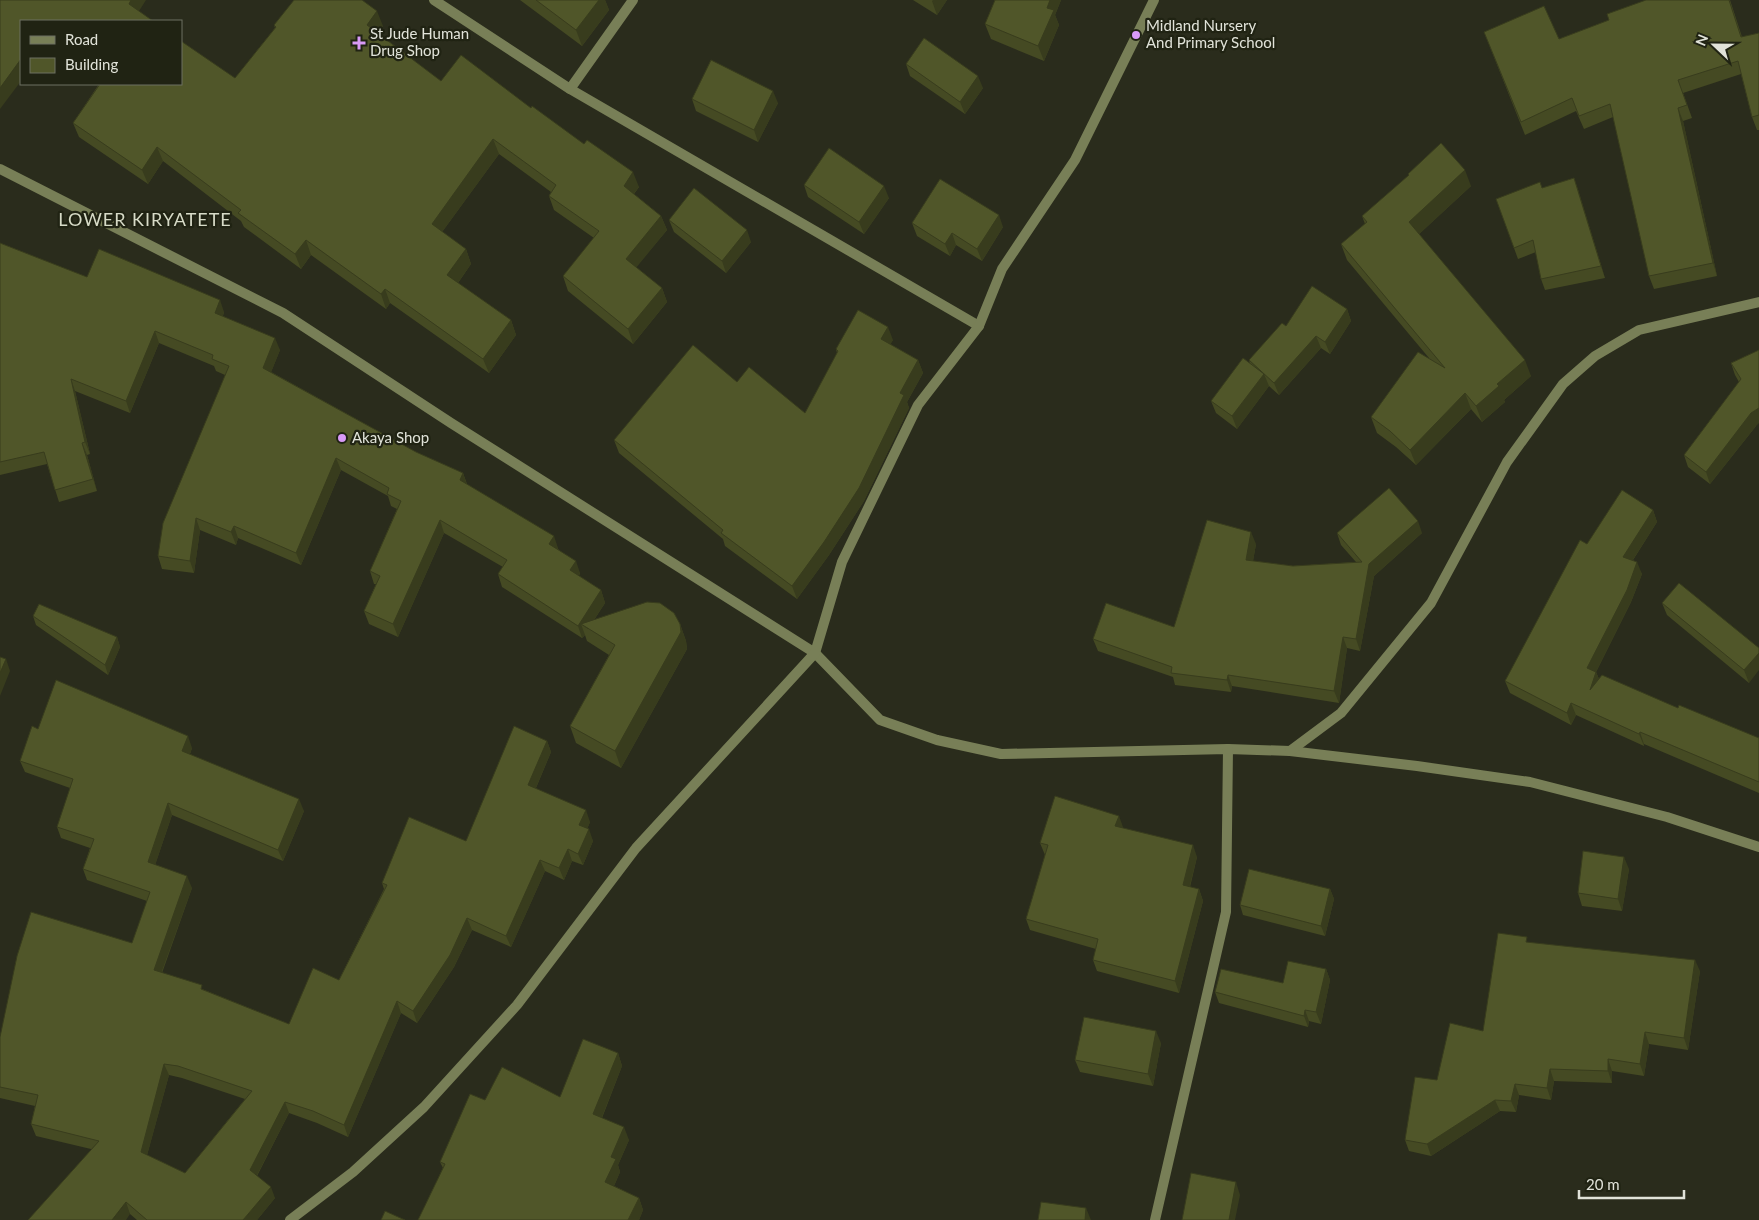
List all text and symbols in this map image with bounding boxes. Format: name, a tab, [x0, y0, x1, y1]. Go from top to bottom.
place label: Midland Nursery And Primary School	[1146, 16, 1275, 51]
legend	[20, 20, 182, 85]
north arrow	[1689, 20, 1739, 70]
place label: St Jude Human Drug Shop	[370, 24, 469, 59]
marker: Midland Nursery And Primary School	[1130, 29, 1142, 41]
text: Road	[65, 30, 98, 48]
text: N	[1692, 32, 1711, 48]
marker: St Jude Human Drug Shop	[352, 36, 366, 50]
text: Building	[65, 55, 118, 73]
district label: LOWER KIRYATETE	[58, 208, 232, 230]
place label: Akaya Shop	[352, 428, 429, 446]
marker: Akaya Shop	[336, 432, 348, 444]
scale bar	[1579, 1168, 1684, 1200]
text: 20 m	[1586, 1175, 1620, 1193]

